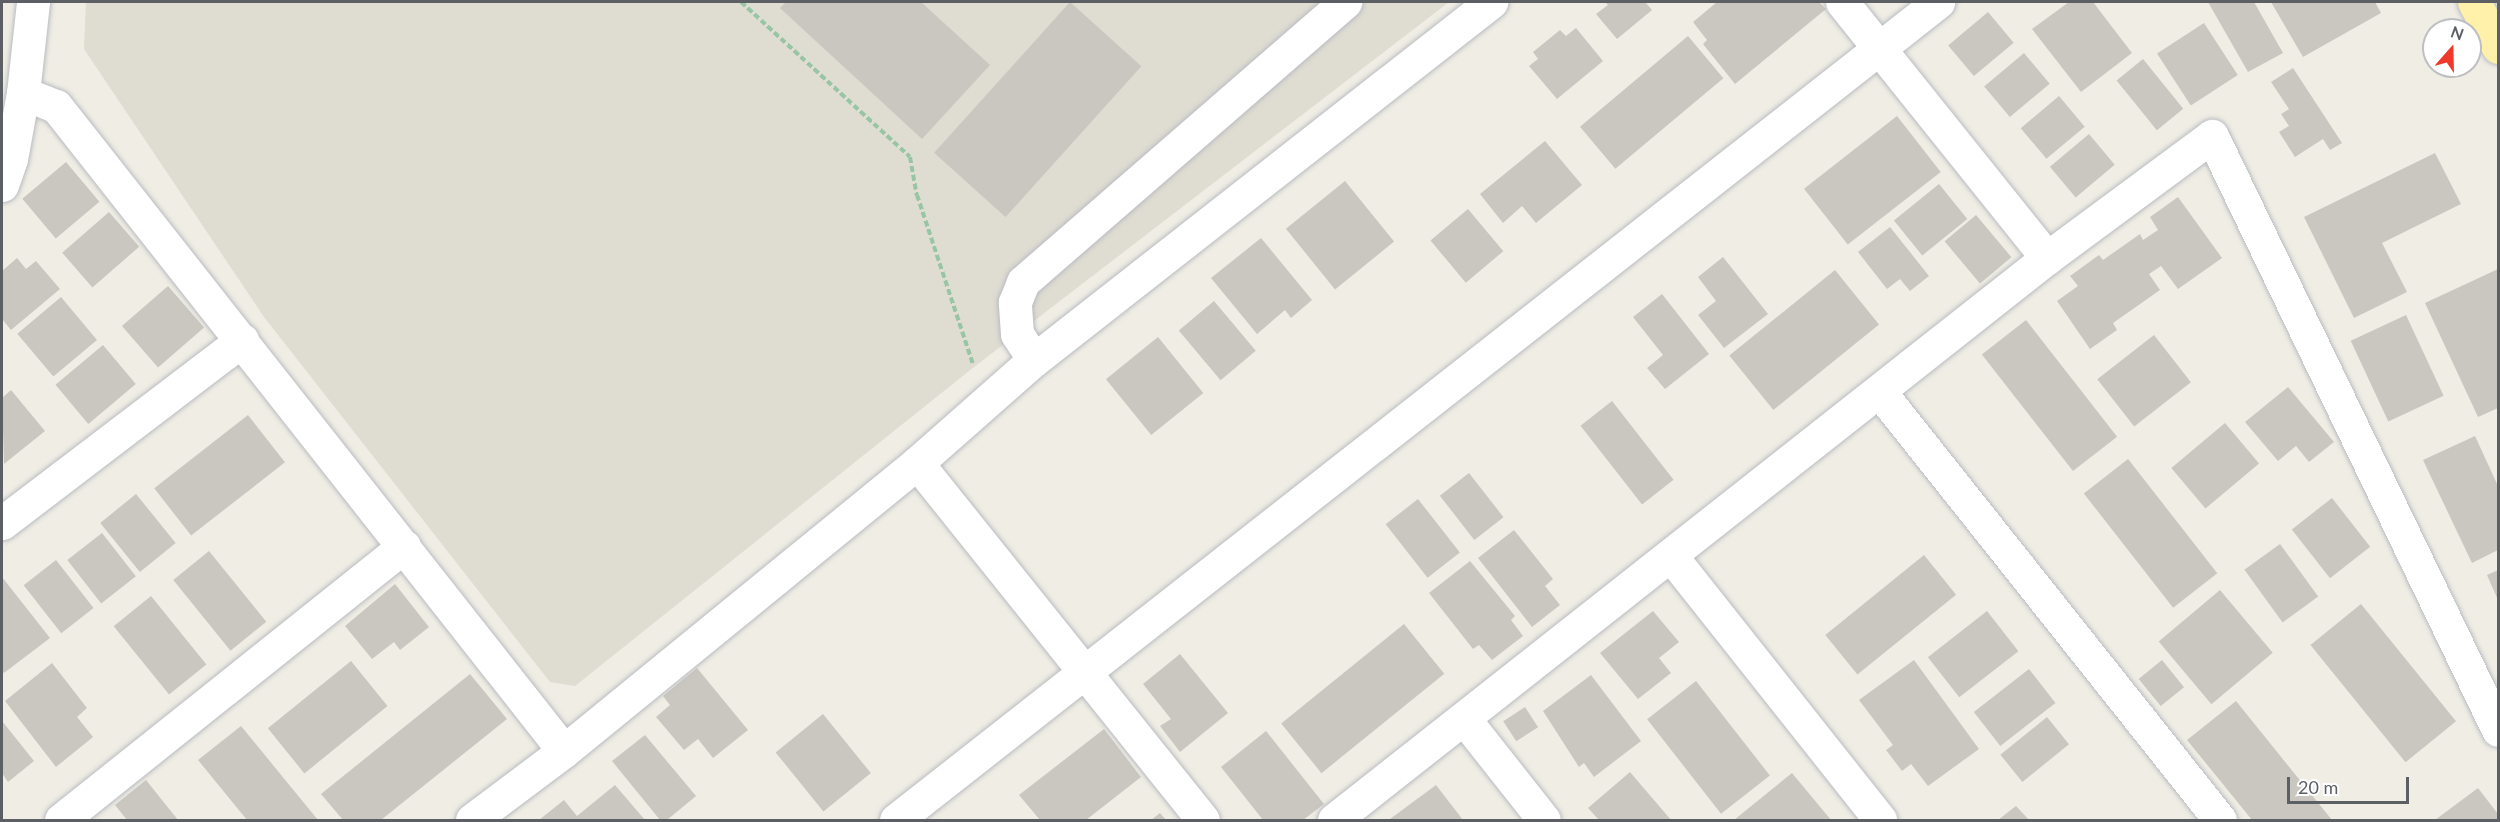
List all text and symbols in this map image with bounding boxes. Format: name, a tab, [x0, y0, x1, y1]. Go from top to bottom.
north arrow	[2422, 18, 2482, 78]
text: N	[2449, 21, 2467, 44]
scale bar	[2290, 765, 2412, 803]
text: 20 m	[2298, 776, 2338, 798]

